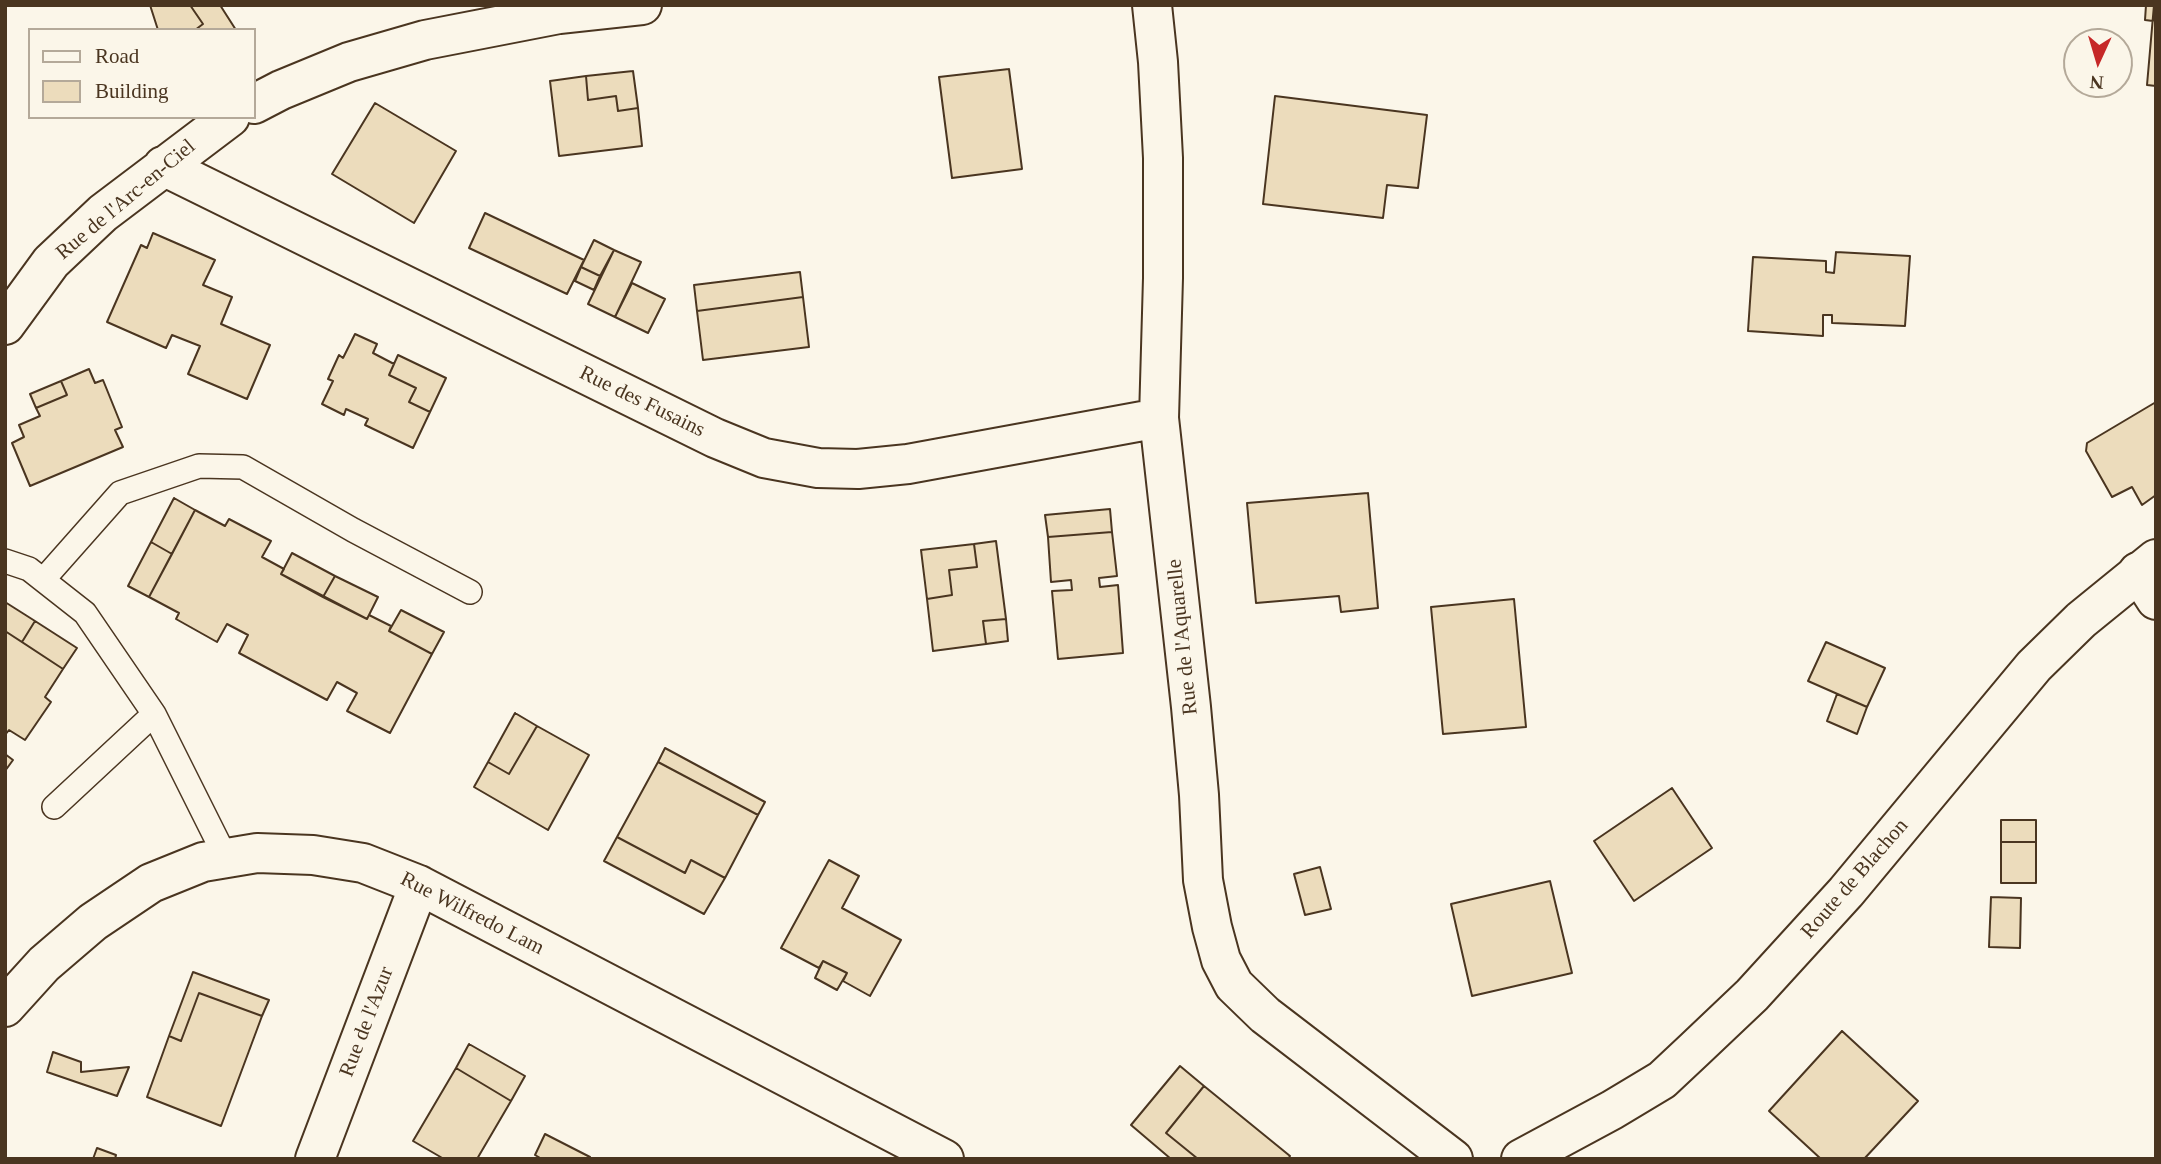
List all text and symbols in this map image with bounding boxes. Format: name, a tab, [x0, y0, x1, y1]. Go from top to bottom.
legend	[28, 28, 256, 119]
north arrow	[2063, 28, 2133, 98]
text: Road	[95, 44, 139, 68]
text: N	[2089, 71, 2104, 93]
text: Building	[95, 79, 169, 103]
street label: Rue de l'Arc-en-Ciel	[51, 134, 201, 266]
street label: Rue des Fusains	[575, 361, 709, 443]
street label: Rue de l'Aquarelle	[1162, 558, 1204, 716]
street label: Route de Blachon	[1796, 814, 1914, 944]
street label: Rue Wilfredo Lam	[396, 867, 548, 961]
street label: Rue de l'Azur	[334, 963, 400, 1081]

